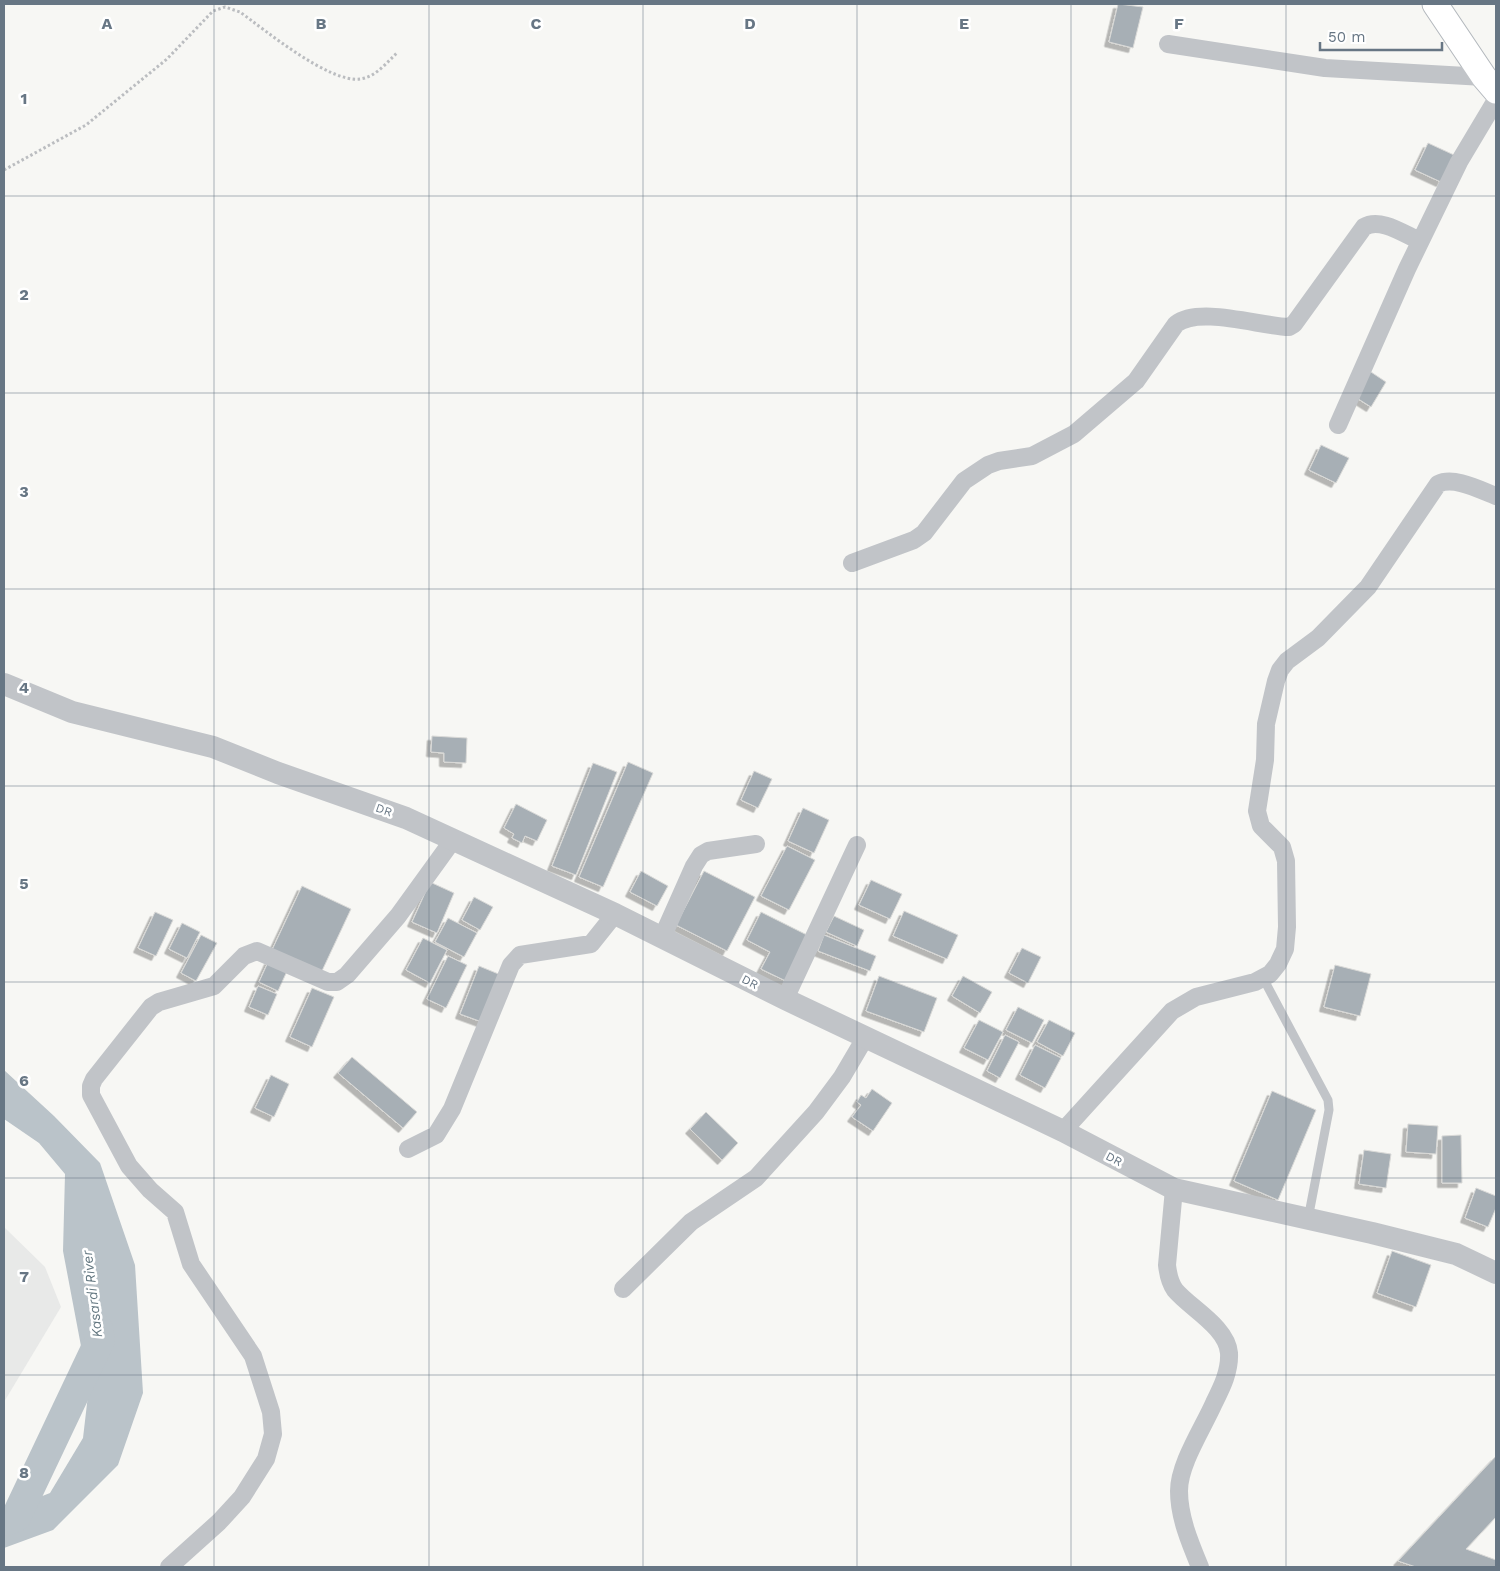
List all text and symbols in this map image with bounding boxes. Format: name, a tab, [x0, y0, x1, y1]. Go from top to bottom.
text: A	[102, 14, 113, 33]
text: B	[316, 14, 327, 33]
text: C	[531, 14, 542, 33]
text: D	[744, 14, 756, 33]
text: E	[959, 14, 969, 33]
text: F	[1174, 14, 1184, 33]
scale bar	[1320, 20, 1442, 52]
text: 50 m	[1328, 28, 1365, 46]
text: 1	[21, 89, 27, 108]
text: 2	[19, 285, 29, 304]
text: 3	[19, 482, 29, 501]
text: 4	[19, 678, 29, 697]
street label: DR	[374, 801, 394, 819]
text: 5	[19, 874, 29, 893]
street label: DR	[739, 972, 761, 992]
text: 6	[19, 1071, 29, 1090]
street label: DR	[1103, 1149, 1125, 1169]
water label: Kasardi River	[79, 1249, 105, 1339]
text: 7	[19, 1267, 29, 1286]
text: 8	[19, 1463, 29, 1482]

